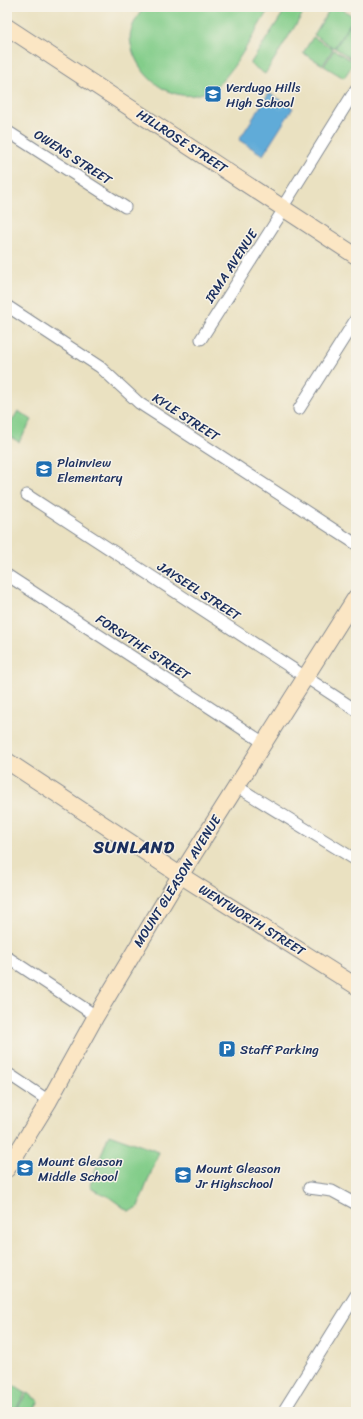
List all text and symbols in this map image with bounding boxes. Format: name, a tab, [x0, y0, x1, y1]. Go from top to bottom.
place label: Verdugo Hills High School	[226, 76, 301, 114]
school or university icon: Verdugo Hills High School	[203, 84, 223, 104]
street label: HILLROSE STREET	[132, 103, 233, 180]
street label: OWENS STREET	[29, 123, 117, 191]
street label: IRMA AVENUE	[198, 224, 264, 308]
street label: KYLE STREET	[148, 387, 225, 448]
place label: Plainview Elementary	[57, 451, 123, 489]
school or university icon: Plainview Elementary	[34, 459, 54, 479]
street label: JAYSEEL STREET	[152, 555, 246, 627]
street label: FORSYTHE STREET	[91, 608, 196, 687]
street label: MOUNT GLEASON AVENUE	[127, 810, 228, 952]
district label: SUNLAND	[92, 832, 175, 862]
street label: WENTWORTH STREET	[194, 878, 311, 963]
place label: Staff Parking	[240, 1038, 319, 1061]
parking icon: Staff Parking	[217, 1039, 237, 1059]
place label: Mount Gleason Middle School	[38, 1150, 122, 1188]
place label: Mount Gleason Jr Highschool	[195, 1157, 280, 1195]
school or university icon: Mount Gleason Middle School	[15, 1158, 35, 1178]
school or university icon: Mount Gleason Jr Highschool	[173, 1165, 193, 1185]

